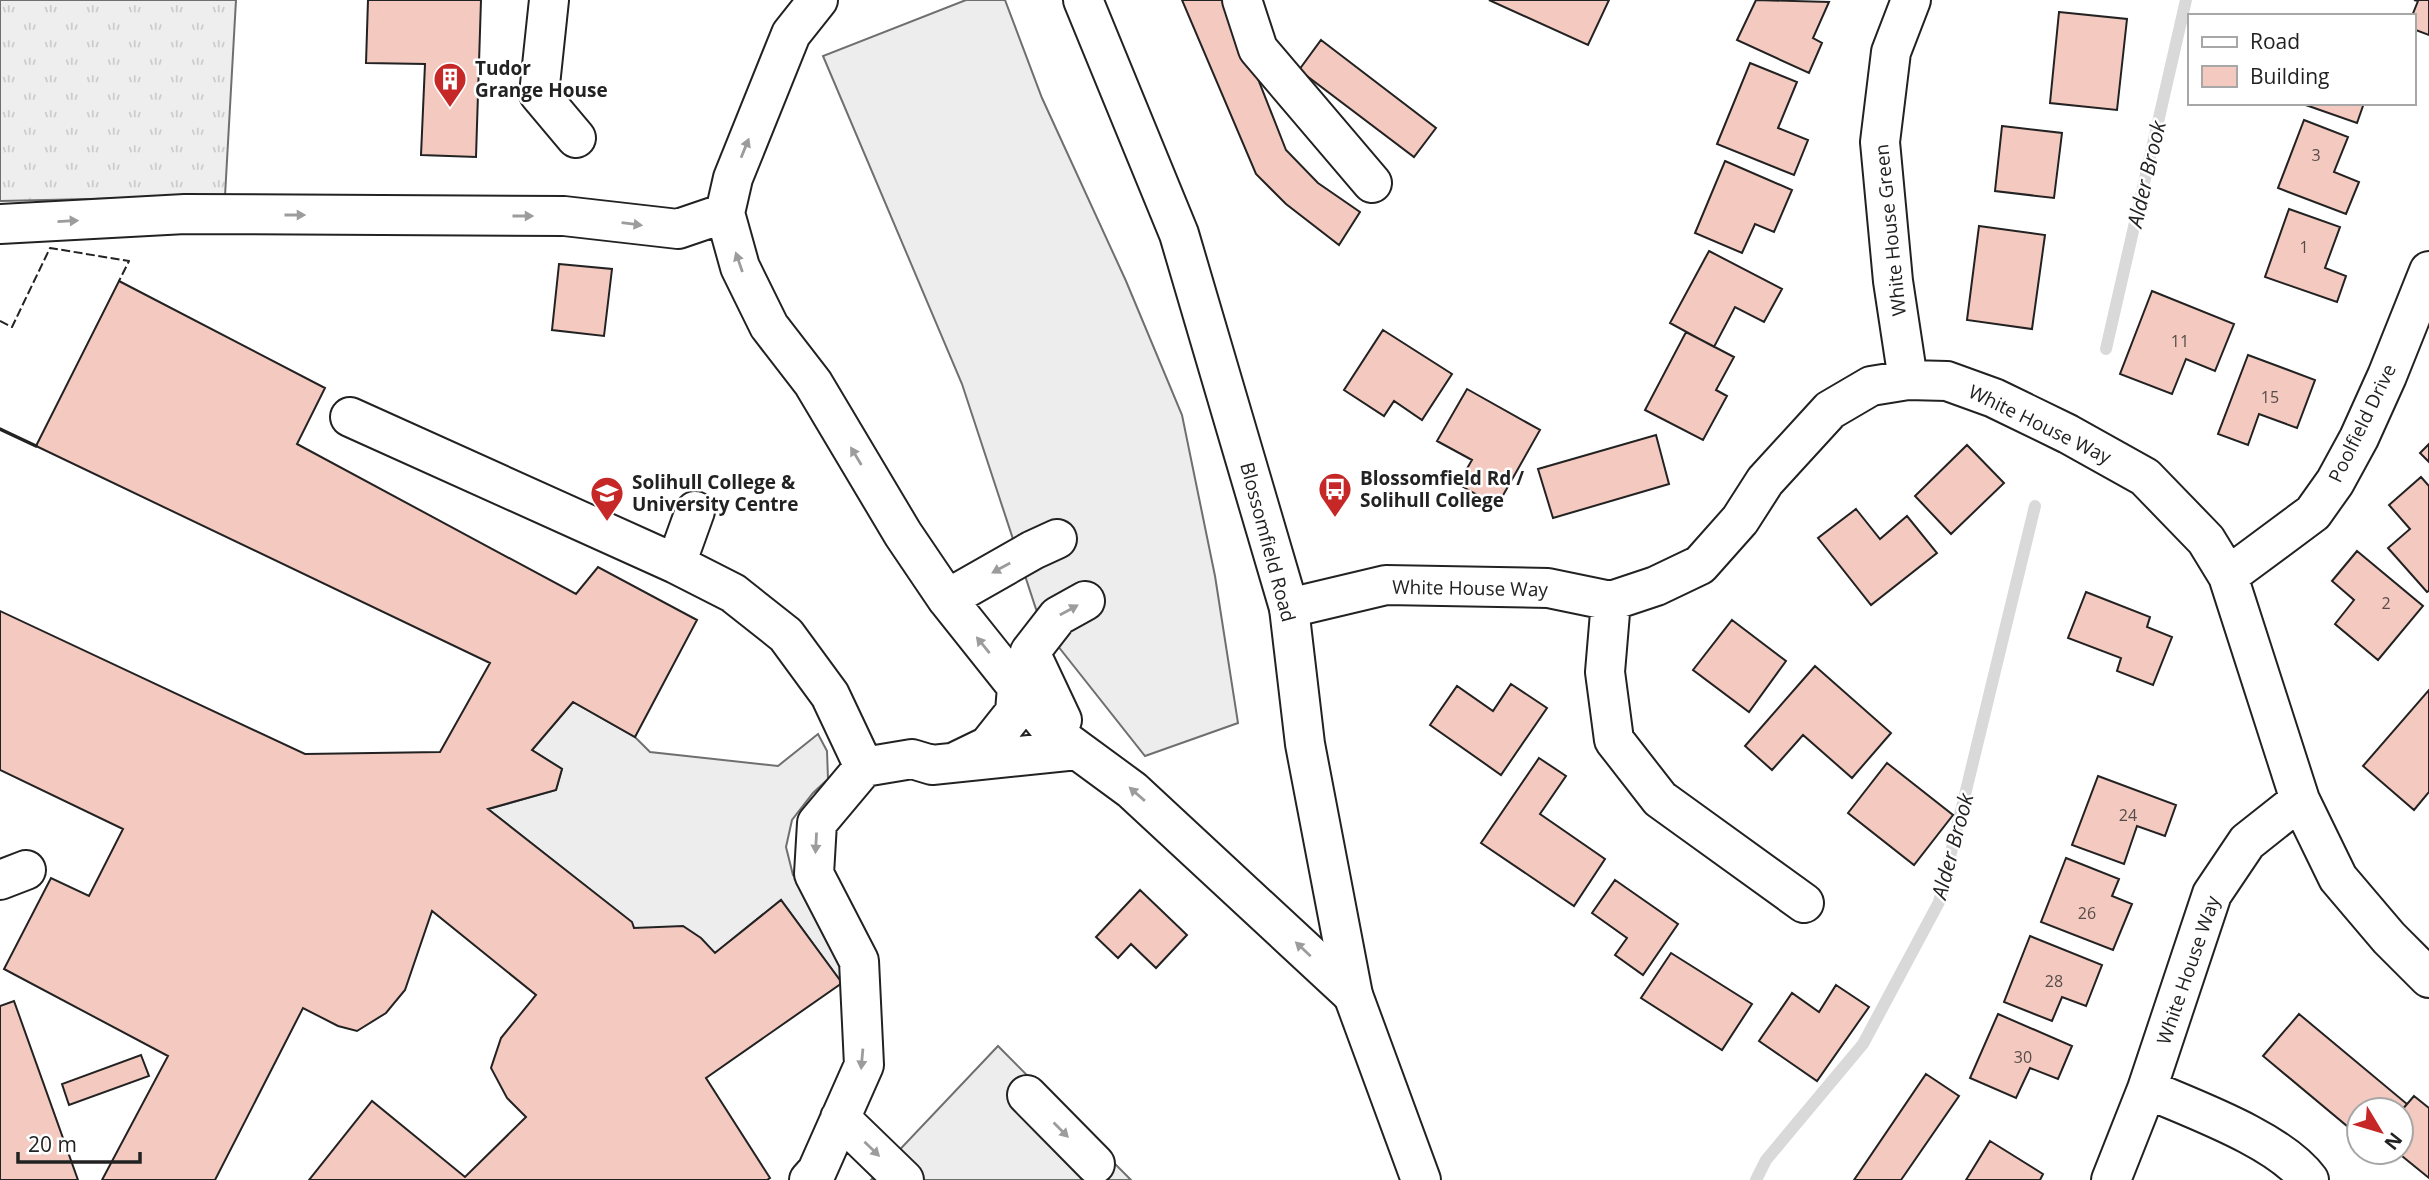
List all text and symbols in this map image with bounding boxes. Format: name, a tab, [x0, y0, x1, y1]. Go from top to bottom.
legend	[2188, 14, 2415, 105]
text: Road	[2250, 27, 2300, 55]
place label: Tudor Grange House	[475, 55, 608, 103]
building icon: Tudor Grange House	[431, 60, 469, 109]
text: Building	[2250, 62, 2329, 90]
water label: Alder Brook	[2120, 117, 2172, 232]
one-way arrow	[740, 137, 751, 158]
street label: White House Green	[1868, 143, 1912, 317]
house number: 3	[2311, 144, 2321, 166]
one-way arrow	[285, 209, 307, 221]
one-way arrow	[512, 210, 534, 222]
one-way arrow	[57, 215, 79, 226]
one-way arrow	[621, 218, 643, 229]
house number: 1	[2299, 236, 2309, 258]
one-way arrow	[733, 252, 744, 273]
house number: 11	[2171, 330, 2189, 352]
street label: Poolfield Drive	[2322, 359, 2402, 487]
street label: White House Way	[1964, 378, 2116, 470]
house number: 15	[2261, 386, 2279, 408]
one-way arrow	[850, 447, 863, 466]
street label: Blossomfield Road	[1234, 459, 1302, 625]
place label: Blossomfield Rd / Solihull College	[1360, 465, 1524, 513]
place label: Solihull College & University Centre	[632, 469, 798, 517]
bus stop icon: Blossomfield Rd / Solihull College	[1316, 470, 1354, 519]
school or university icon: Solihull College & University Centre	[588, 474, 626, 523]
one-way arrow	[991, 562, 1011, 574]
street label: White House Way	[1392, 574, 1549, 602]
house number: 2	[2381, 592, 2391, 614]
one-way arrow	[1059, 604, 1078, 616]
one-way arrow	[976, 636, 991, 654]
one-way arrow	[1128, 787, 1145, 802]
water label: Alder Brook	[1924, 789, 1980, 904]
house number: 24	[2119, 804, 2137, 826]
one-way arrow	[810, 832, 821, 854]
street label: White House Way	[2150, 892, 2226, 1048]
house number: 26	[2078, 902, 2096, 924]
one-way arrow	[1294, 941, 1312, 957]
house number: 28	[2045, 970, 2063, 992]
house number: 30	[2014, 1046, 2032, 1068]
one-way arrow	[856, 1048, 867, 1070]
north arrow	[2345, 1096, 2415, 1166]
scale bar	[18, 1120, 140, 1164]
one-way arrow	[1052, 1121, 1069, 1138]
text: N	[2378, 1127, 2408, 1156]
text: 20 m	[28, 1130, 77, 1158]
one-way arrow	[863, 1141, 880, 1157]

